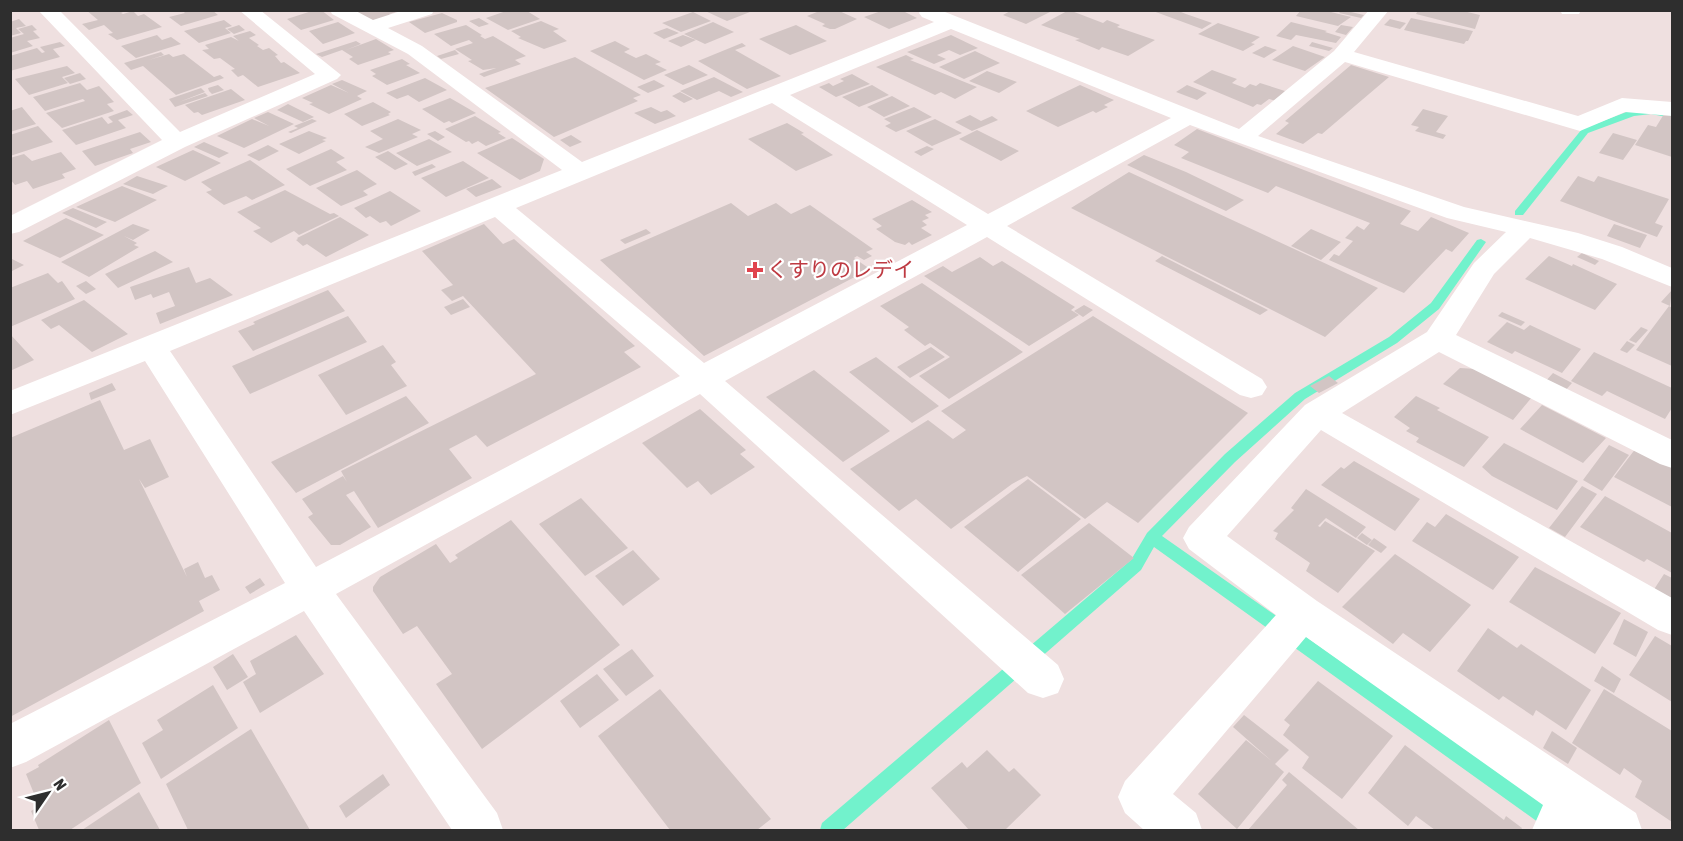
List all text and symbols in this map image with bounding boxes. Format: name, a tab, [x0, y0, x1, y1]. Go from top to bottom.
place label: くすりのレデイ	[767, 257, 914, 281]
marker: くすりのレデイ	[748, 263, 762, 277]
north arrow	[18, 763, 78, 823]
text: N	[50, 775, 70, 793]

